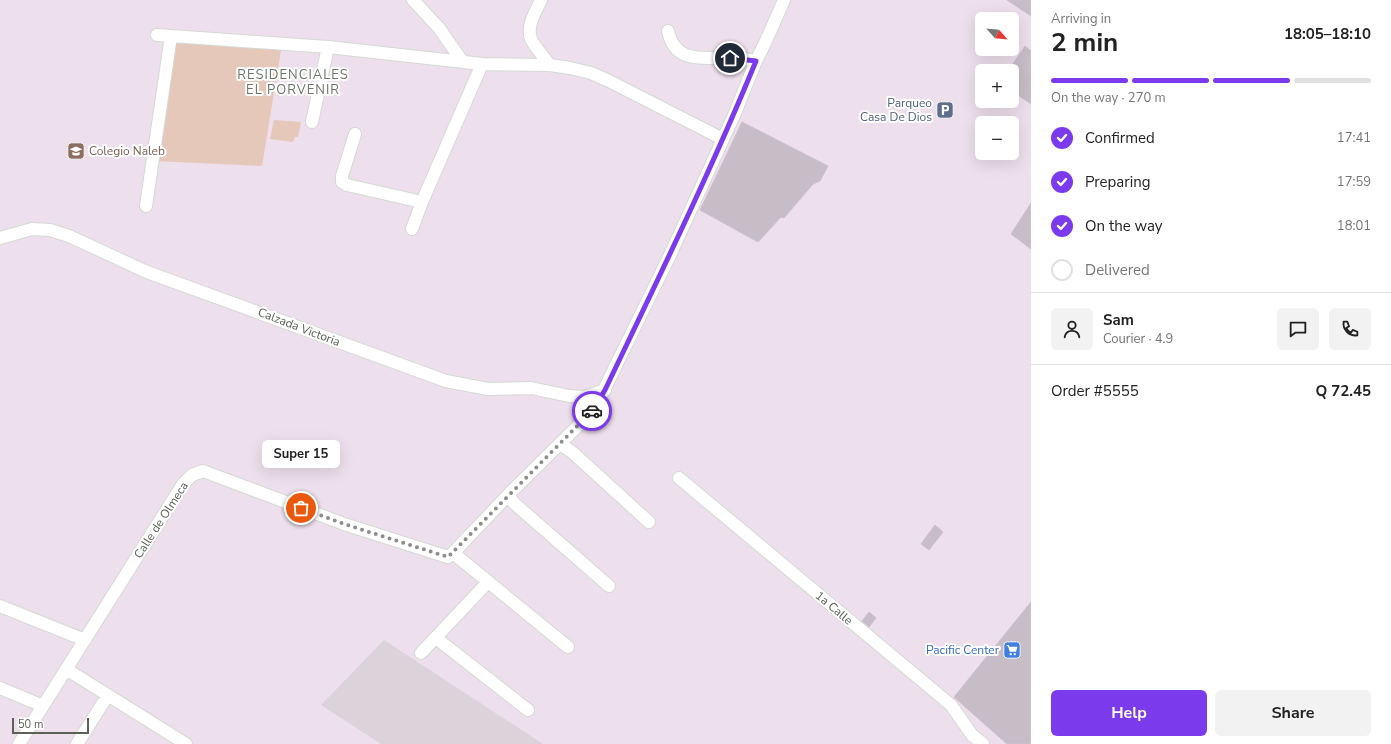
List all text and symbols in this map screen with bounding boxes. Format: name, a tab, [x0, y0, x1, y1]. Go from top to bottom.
text: Arriving in	[1051, 10, 1111, 28]
north arrow	[975, 12, 1019, 56]
map controls	[975, 12, 1019, 160]
text: 18:05–18:10	[1284, 24, 1371, 44]
text: 2 min	[1051, 25, 1118, 60]
pin	[713, 41, 747, 75]
icon: home	[719, 47, 741, 69]
button: +	[975, 64, 1019, 108]
district label: RESIDENCIALES EL PORVENIR	[237, 66, 349, 99]
text: On the way · 270 m	[1051, 89, 1166, 107]
place label: Parqueo Casa De Dios	[860, 95, 932, 125]
parking icon: Parqueo Casa De Dios	[935, 100, 955, 120]
button: −	[975, 116, 1019, 160]
icon: check	[1051, 127, 1073, 149]
text: Confirmed	[1085, 128, 1155, 148]
text: 17:41	[1337, 129, 1371, 147]
school or university icon: Colegio Naleb	[66, 141, 86, 161]
place label: Colegio Naleb	[89, 143, 165, 159]
icon: check	[1051, 171, 1073, 193]
text: Preparing	[1085, 172, 1150, 192]
text: 17:59	[1337, 173, 1371, 191]
icon: check	[1051, 215, 1073, 237]
text: On the way	[1085, 216, 1163, 236]
text: 18:01	[1337, 217, 1371, 235]
text: Delivered	[1085, 260, 1150, 280]
street label: Calzada Victoria	[256, 304, 342, 350]
button: person	[1051, 308, 1093, 350]
button: chat	[1277, 308, 1319, 350]
button: phone	[1329, 308, 1371, 350]
text: Sam	[1103, 310, 1134, 330]
text: Courier · 4.9	[1103, 330, 1173, 348]
text: Order #5555	[1051, 381, 1139, 401]
text: Q 72.45	[1315, 381, 1371, 401]
courier	[572, 391, 612, 431]
icon: car	[581, 400, 603, 422]
callout: Super 15	[262, 440, 340, 468]
text: Super 15	[274, 445, 328, 463]
street label: Calle de Olmeca	[130, 479, 192, 561]
pin	[284, 491, 318, 525]
icon: bag	[290, 497, 312, 519]
street label: 1a Calle	[812, 588, 856, 628]
supermarket icon: Pacific Center	[1002, 640, 1022, 660]
place label: Pacific Center	[926, 642, 1000, 658]
button: Help	[1051, 690, 1207, 736]
button: Share	[1215, 690, 1371, 736]
scale bar	[12, 716, 89, 735]
text: 50 m	[18, 717, 43, 732]

